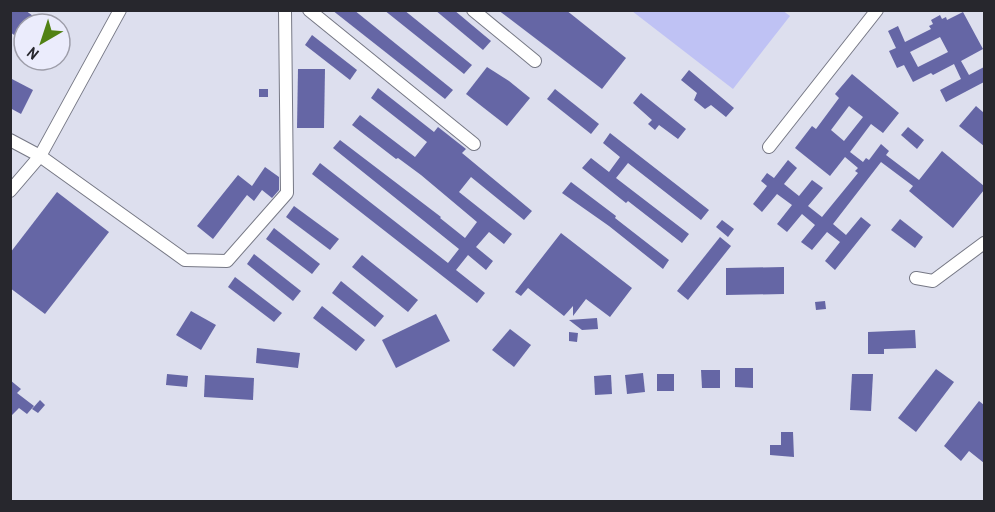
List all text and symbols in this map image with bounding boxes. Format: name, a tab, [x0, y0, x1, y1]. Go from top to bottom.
north arrow	[12, 12, 72, 72]
text: N	[22, 42, 43, 65]

